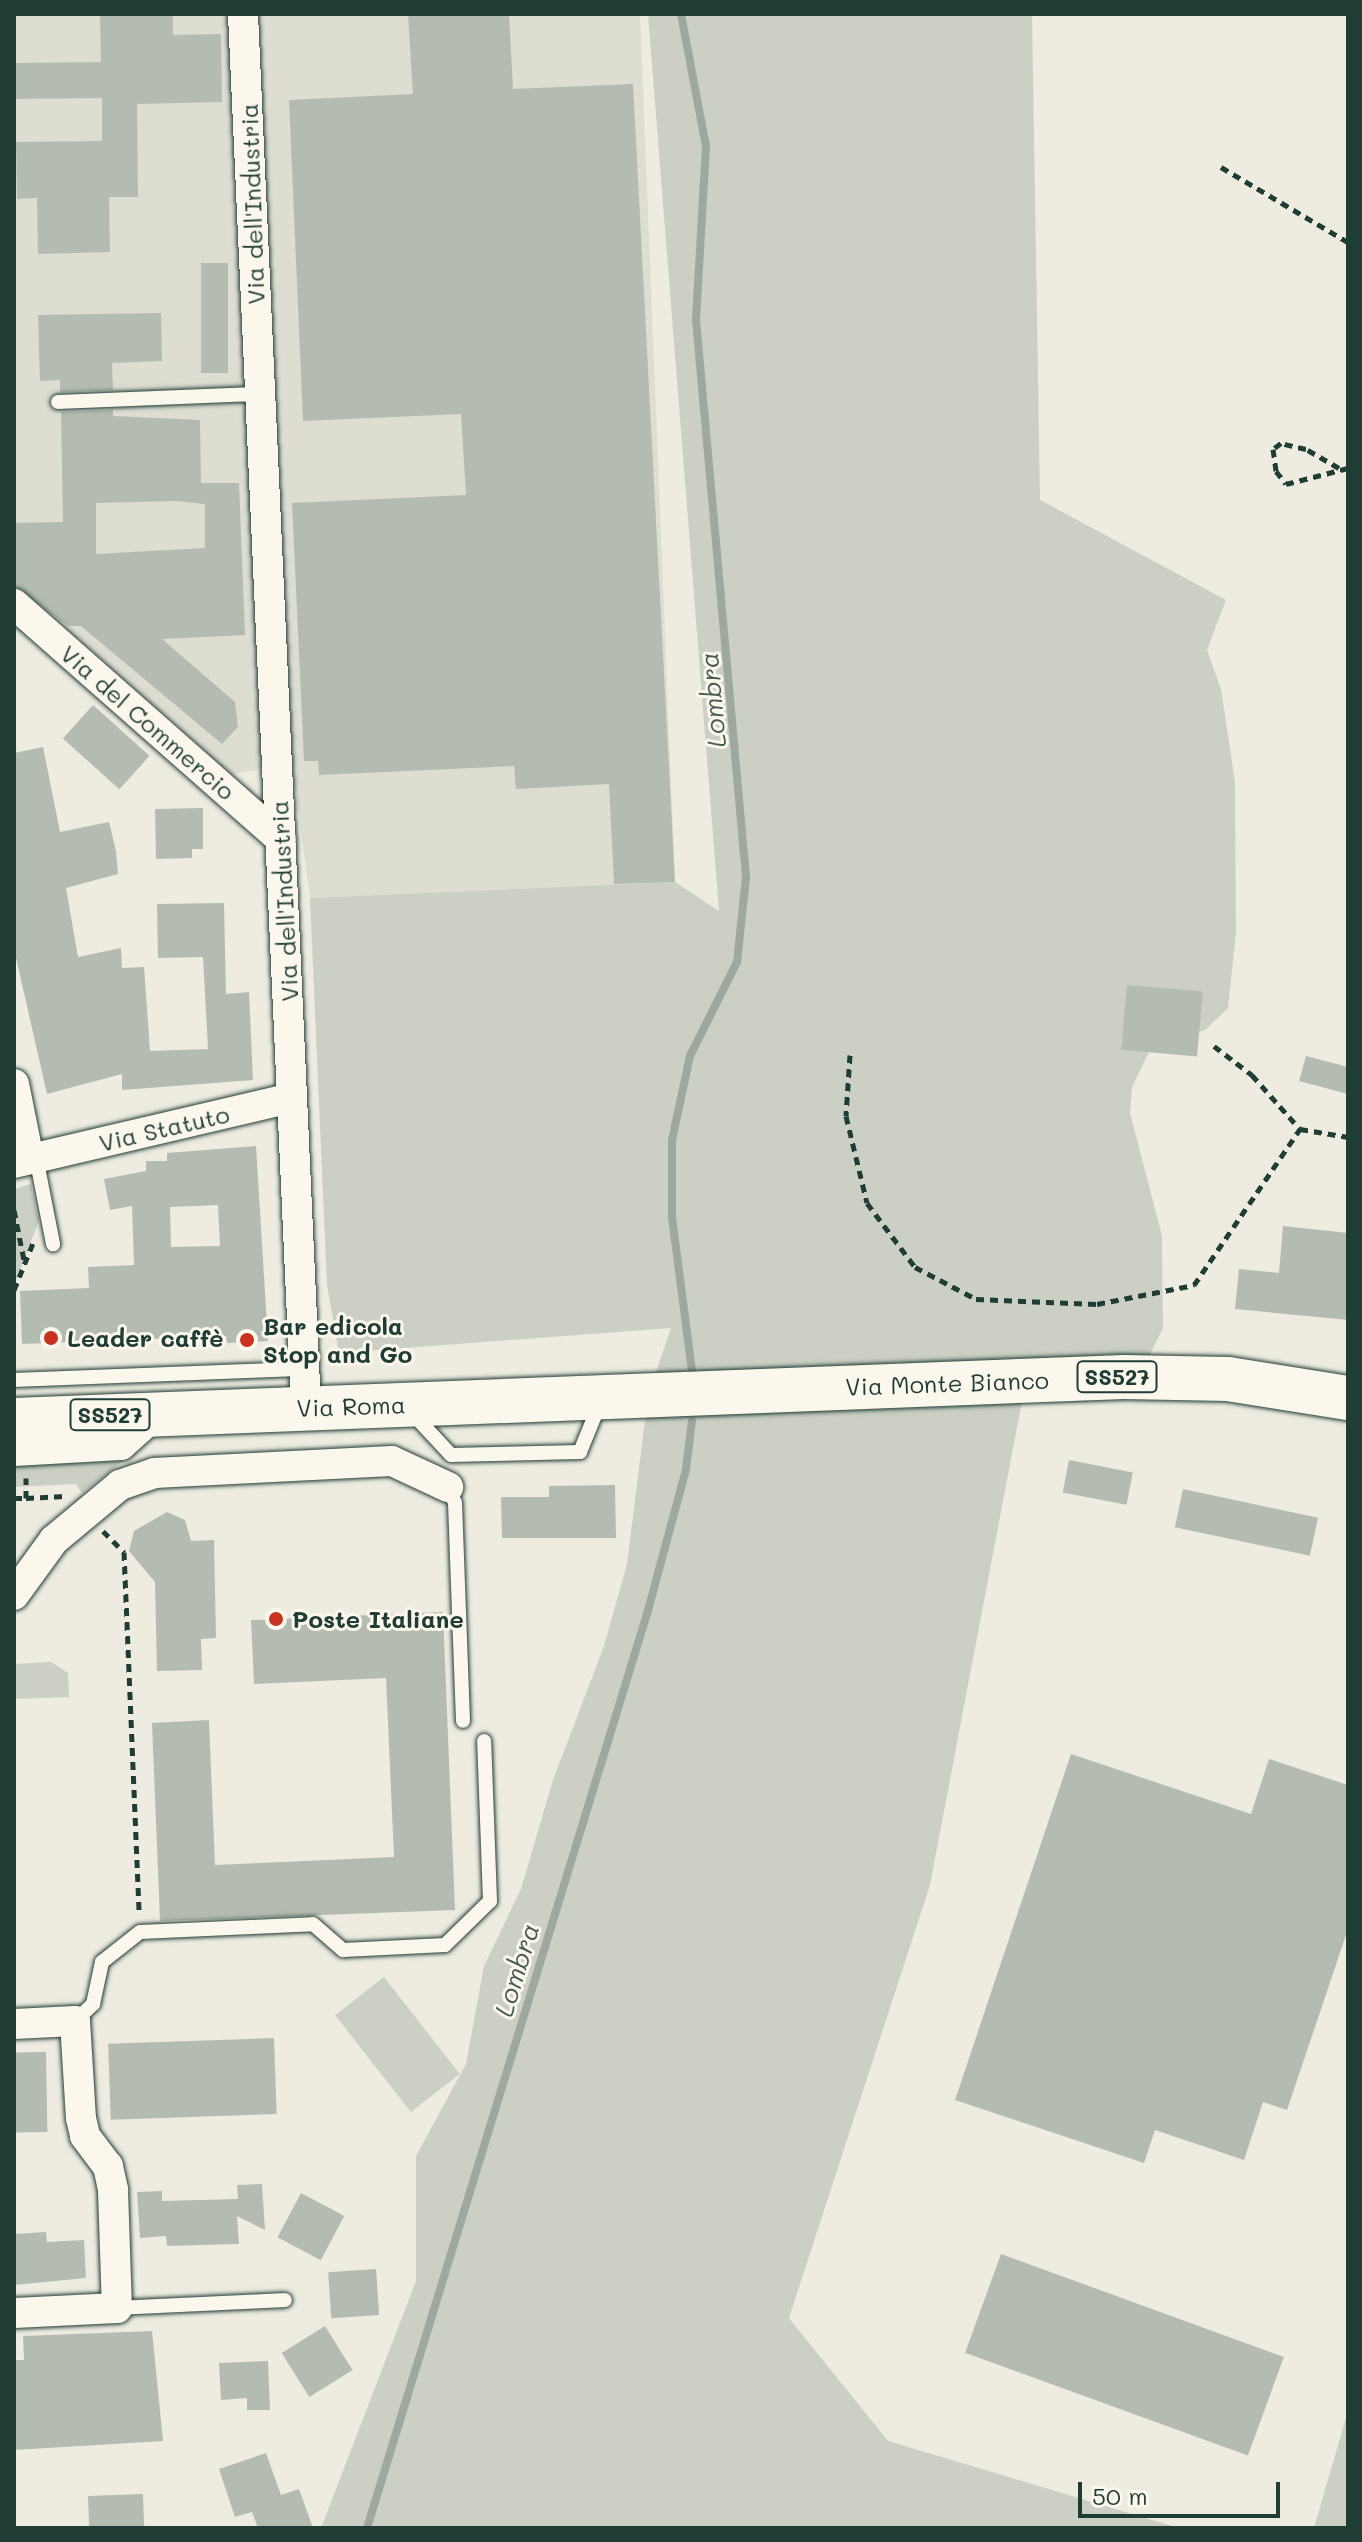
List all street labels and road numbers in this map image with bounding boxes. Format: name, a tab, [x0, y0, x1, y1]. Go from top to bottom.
street label: Via dell'Industria	[234, 103, 270, 305]
street label: Via del Commercio	[55, 639, 241, 805]
street label: Via dell'Industria	[264, 800, 304, 1002]
street label: Via Statuto	[96, 1099, 232, 1157]
road number: SS527	[1075, 1359, 1159, 1395]
street label: Via Monte Bianco	[845, 1365, 1049, 1401]
street label: Via Roma	[296, 1390, 406, 1422]
road number: SS527	[68, 1397, 152, 1433]

